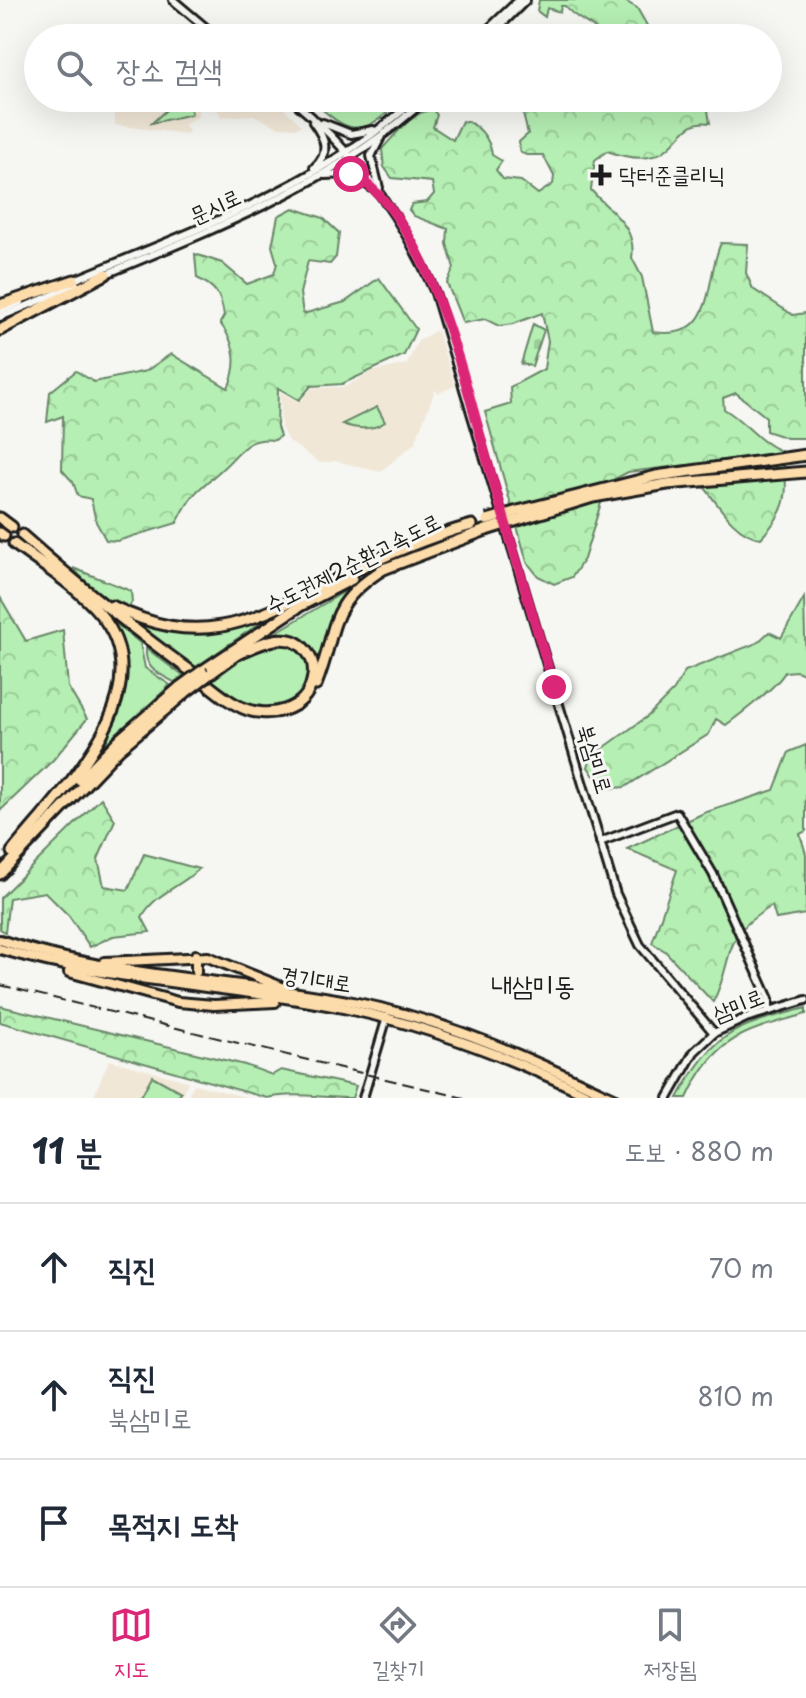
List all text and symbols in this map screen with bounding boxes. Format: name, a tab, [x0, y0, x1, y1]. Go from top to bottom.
search box	[24, 24, 782, 112]
icon: search	[52, 46, 96, 90]
text: 장소 검색	[116, 46, 222, 91]
route start	[333, 156, 369, 192]
place label: 닥터준클리닉	[619, 157, 725, 190]
marker: 닥터준클리닉	[590, 164, 612, 186]
street label: 문시로	[183, 178, 245, 231]
street label: 수도권제2순환고속도로	[259, 503, 446, 620]
route end	[536, 669, 572, 705]
street label: 북삼미로	[570, 720, 623, 797]
street label: 경기대로	[279, 956, 354, 999]
district label: 내삼미동	[491, 965, 575, 1004]
street label: 삼미로	[707, 978, 768, 1029]
text: 11 분	[32, 1124, 103, 1176]
text: 도보 · 880 m	[624, 1131, 774, 1170]
icon: ahead	[32, 1245, 76, 1289]
text: 직진	[108, 1245, 156, 1290]
text: 70 m	[709, 1248, 774, 1287]
text: 직진	[108, 1353, 156, 1398]
icon: ahead	[32, 1373, 76, 1417]
text: 810 m	[698, 1376, 774, 1415]
text: 북삼미로	[108, 1398, 192, 1437]
icon: arrive	[32, 1501, 76, 1545]
text: 목적지 도착	[108, 1501, 238, 1546]
tab: 지도	[109, 1603, 153, 1684]
tab: 길찾기	[372, 1603, 425, 1684]
tab: 저장됨	[644, 1603, 697, 1684]

